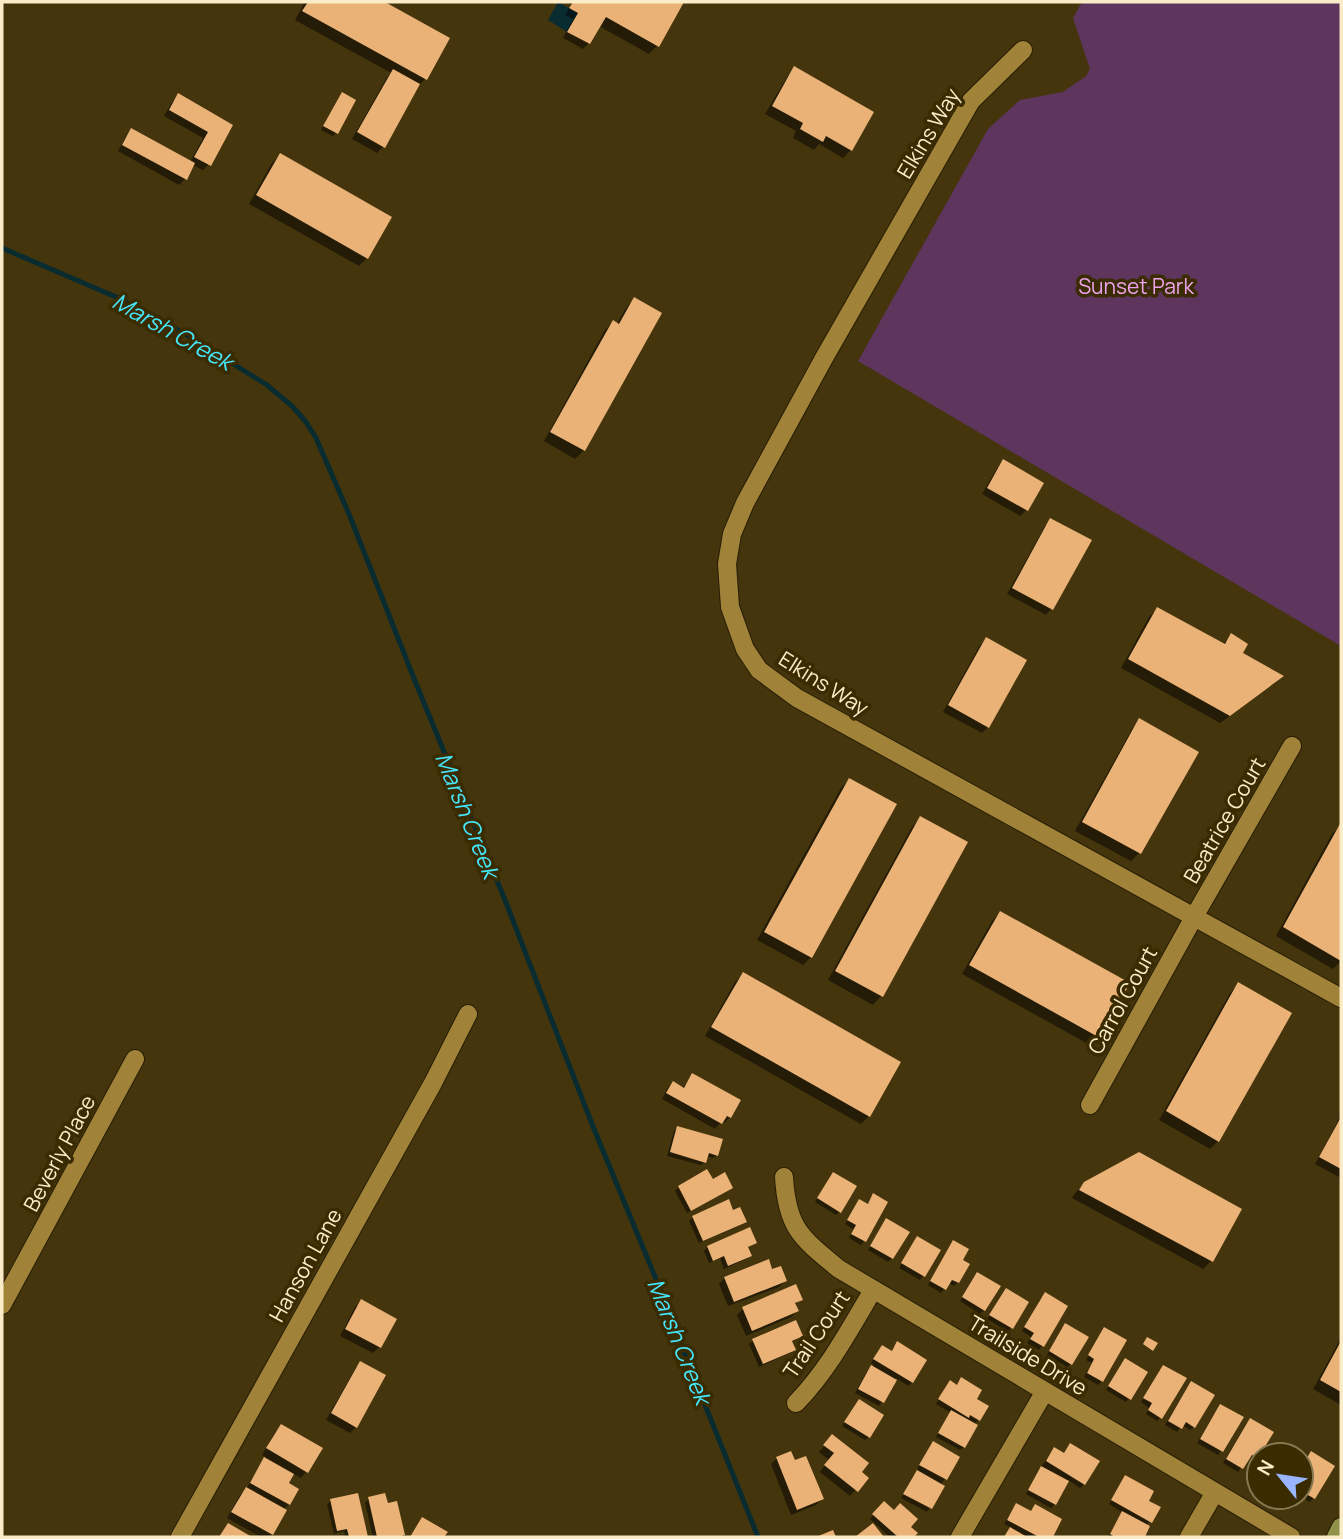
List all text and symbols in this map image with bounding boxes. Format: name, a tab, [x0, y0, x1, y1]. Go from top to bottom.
street label: Elkins Way	[890, 83, 966, 183]
park label: Sunset Park	[1078, 272, 1194, 300]
water label: Marsh Creek	[107, 285, 242, 379]
street label: Elkins Way	[774, 644, 874, 722]
water label: Marsh Creek	[428, 747, 509, 886]
street label: Beatrice Court	[1177, 752, 1271, 888]
street label: Carrol Court	[1081, 941, 1163, 1059]
street label: Beverly Place	[17, 1090, 101, 1216]
street label: Hanson Lane	[262, 1203, 348, 1327]
water label: Marsh Creek	[640, 1273, 721, 1412]
street label: Trail Court	[776, 1285, 856, 1383]
street label: Trailside Drive	[963, 1308, 1093, 1402]
north arrow	[1245, 1441, 1315, 1511]
text: N	[1251, 1455, 1280, 1480]

